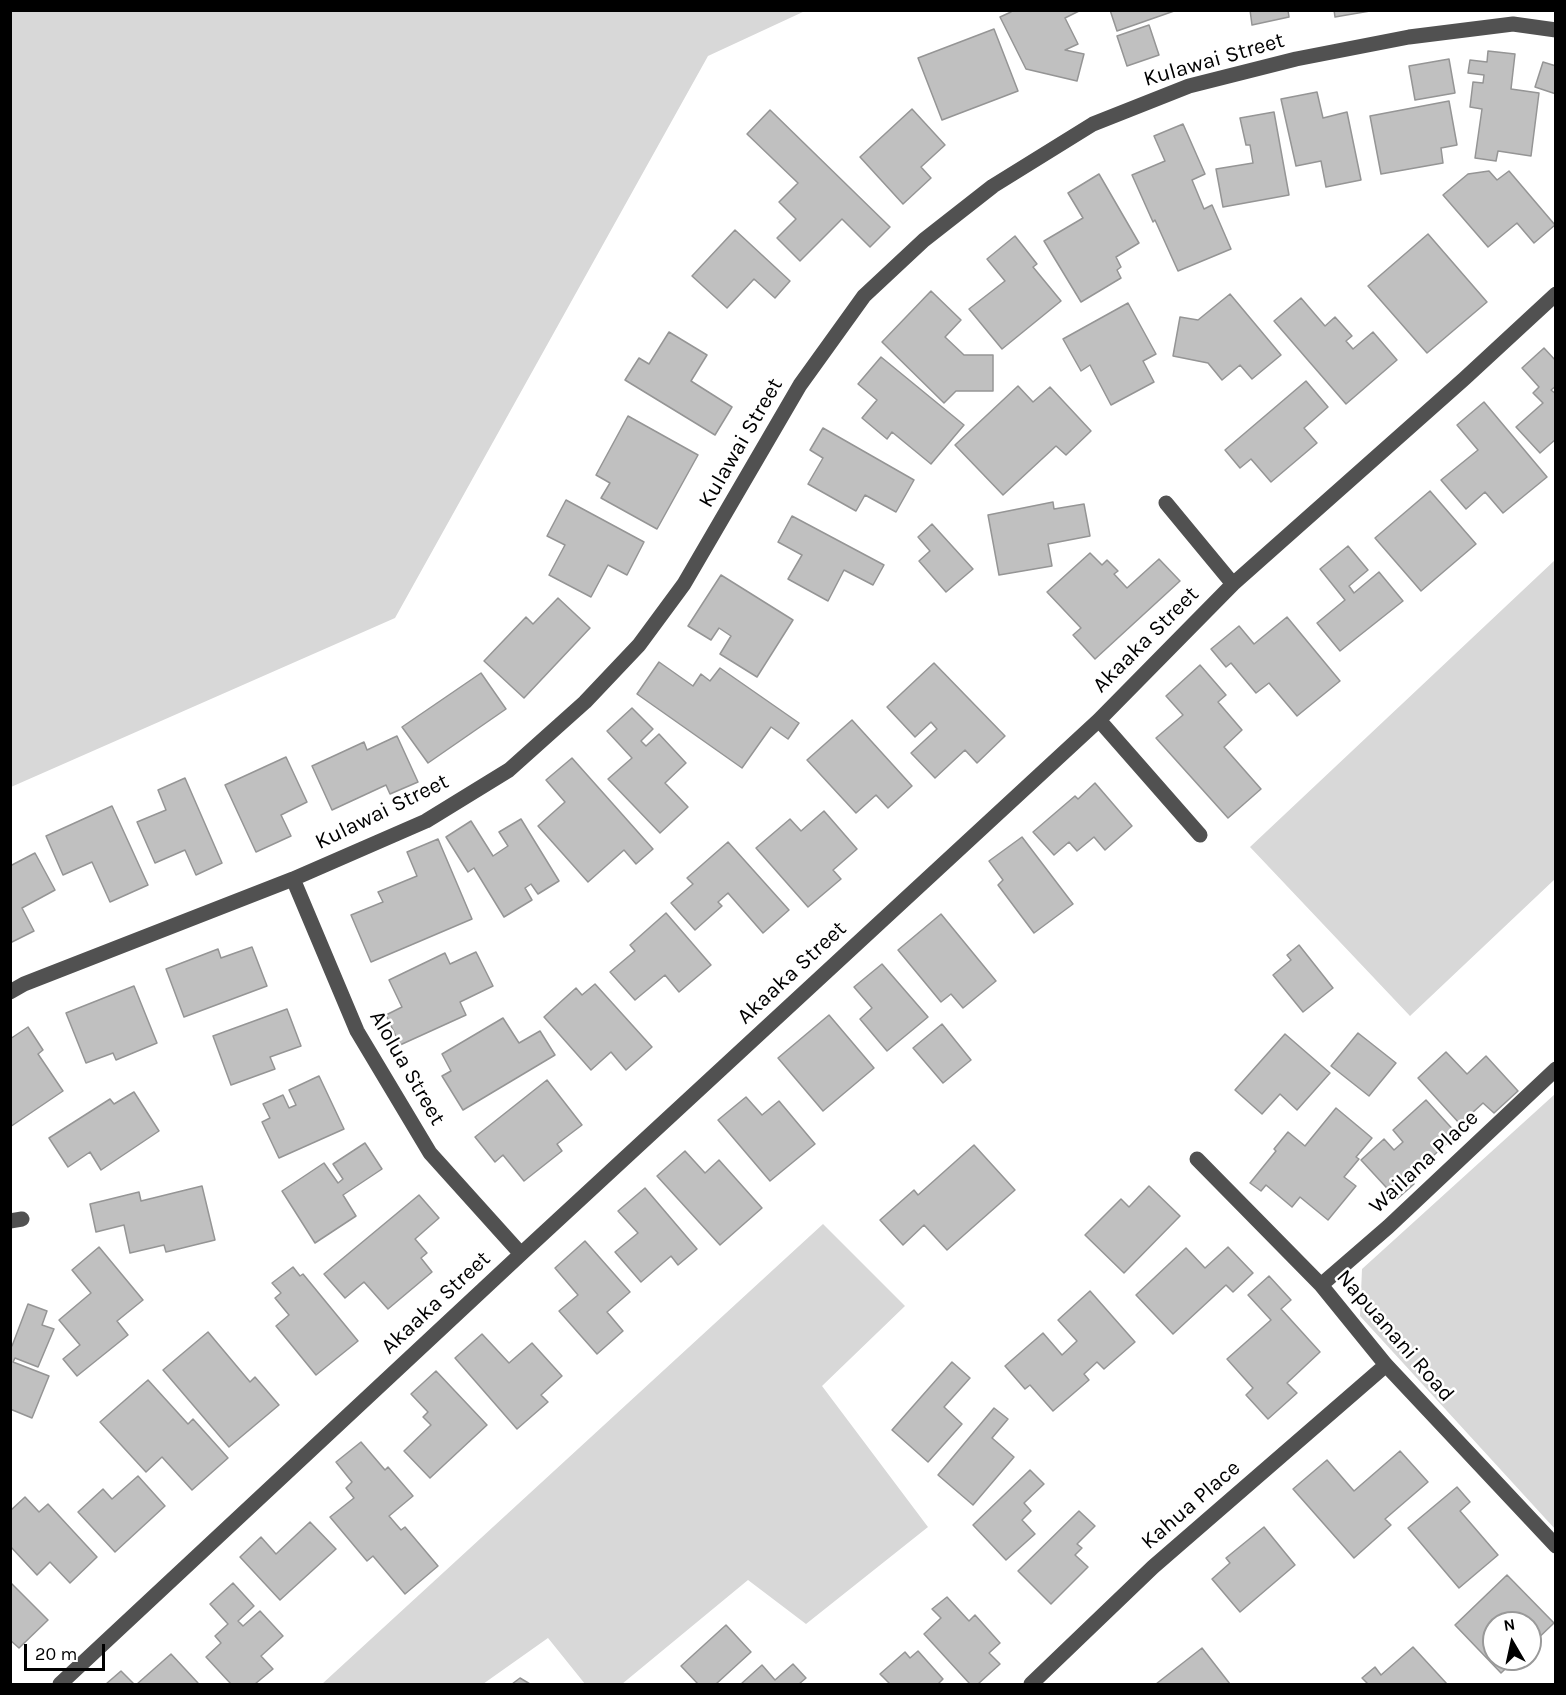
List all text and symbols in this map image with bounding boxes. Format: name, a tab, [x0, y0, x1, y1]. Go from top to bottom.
street label: Kulawai Street	[1141, 27, 1287, 93]
street label: Kulawai Street	[693, 374, 789, 512]
street label: Akaaka Street	[1087, 581, 1205, 699]
street label: Kulawai Street	[311, 768, 453, 856]
street label: Akaaka Street	[732, 916, 852, 1030]
street label: Alolua Street	[364, 1006, 450, 1130]
street label: Wailana Place	[1364, 1105, 1484, 1219]
street label: Akaaka Street	[376, 1246, 496, 1360]
street label: Napuanani Road	[1330, 1264, 1460, 1408]
street label: Kahua Place	[1136, 1455, 1246, 1555]
north arrow	[1482, 1611, 1542, 1671]
text: N	[1502, 1614, 1517, 1635]
scale bar	[27, 1632, 108, 1670]
text: 20 m	[35, 1643, 77, 1665]

